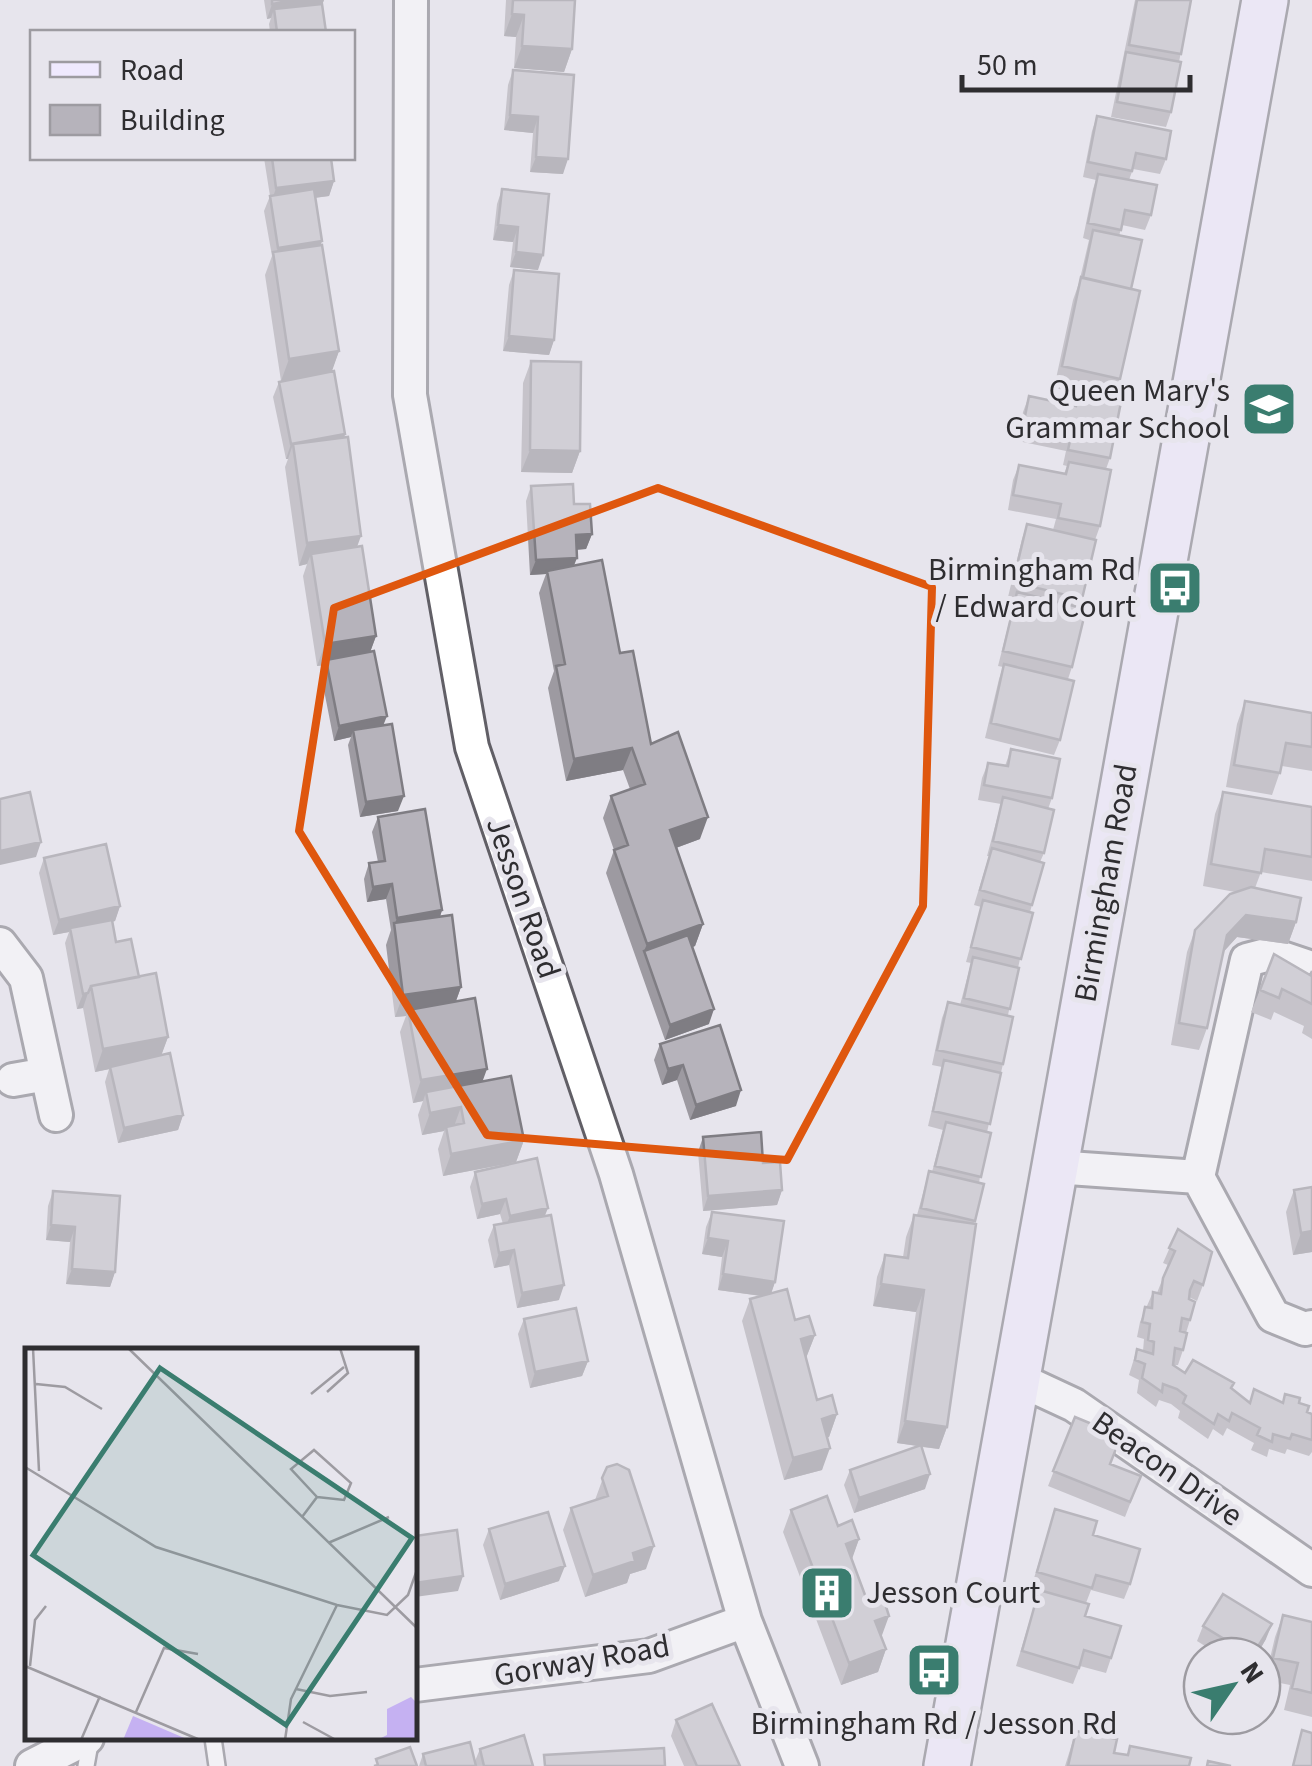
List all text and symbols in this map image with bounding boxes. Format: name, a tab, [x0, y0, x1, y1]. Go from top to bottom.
legend	[30, 30, 355, 160]
scale bar	[962, 30, 1190, 92]
text: 50 m	[977, 44, 1038, 87]
text: Road	[120, 49, 184, 92]
text: Building	[120, 99, 225, 142]
place label: Queen Mary's Grammar School	[1005, 368, 1230, 451]
school or university icon: Queen Mary's Grammar School	[1239, 379, 1299, 439]
place label: Birmingham Rd / Edward Court	[928, 547, 1136, 630]
bus stop icon: Birmingham Rd / Edward Court	[1145, 558, 1205, 618]
street label: Birmingham Road	[1062, 760, 1150, 1006]
street label: Jesson Road	[474, 811, 572, 985]
inset map	[25, 1348, 418, 1741]
street label: Beacon Drive	[1082, 1400, 1252, 1538]
building icon: Jesson Court	[797, 1563, 857, 1623]
place label: Jesson Court	[866, 1570, 1040, 1616]
street label: Gorway Road	[491, 1623, 673, 1699]
north arrow	[1182, 1636, 1282, 1736]
bus stop icon: Birmingham Rd / Jesson Rd	[904, 1640, 964, 1700]
text: N	[1230, 1654, 1274, 1691]
place label: Birmingham Rd / Jesson Rd	[751, 1701, 1117, 1747]

